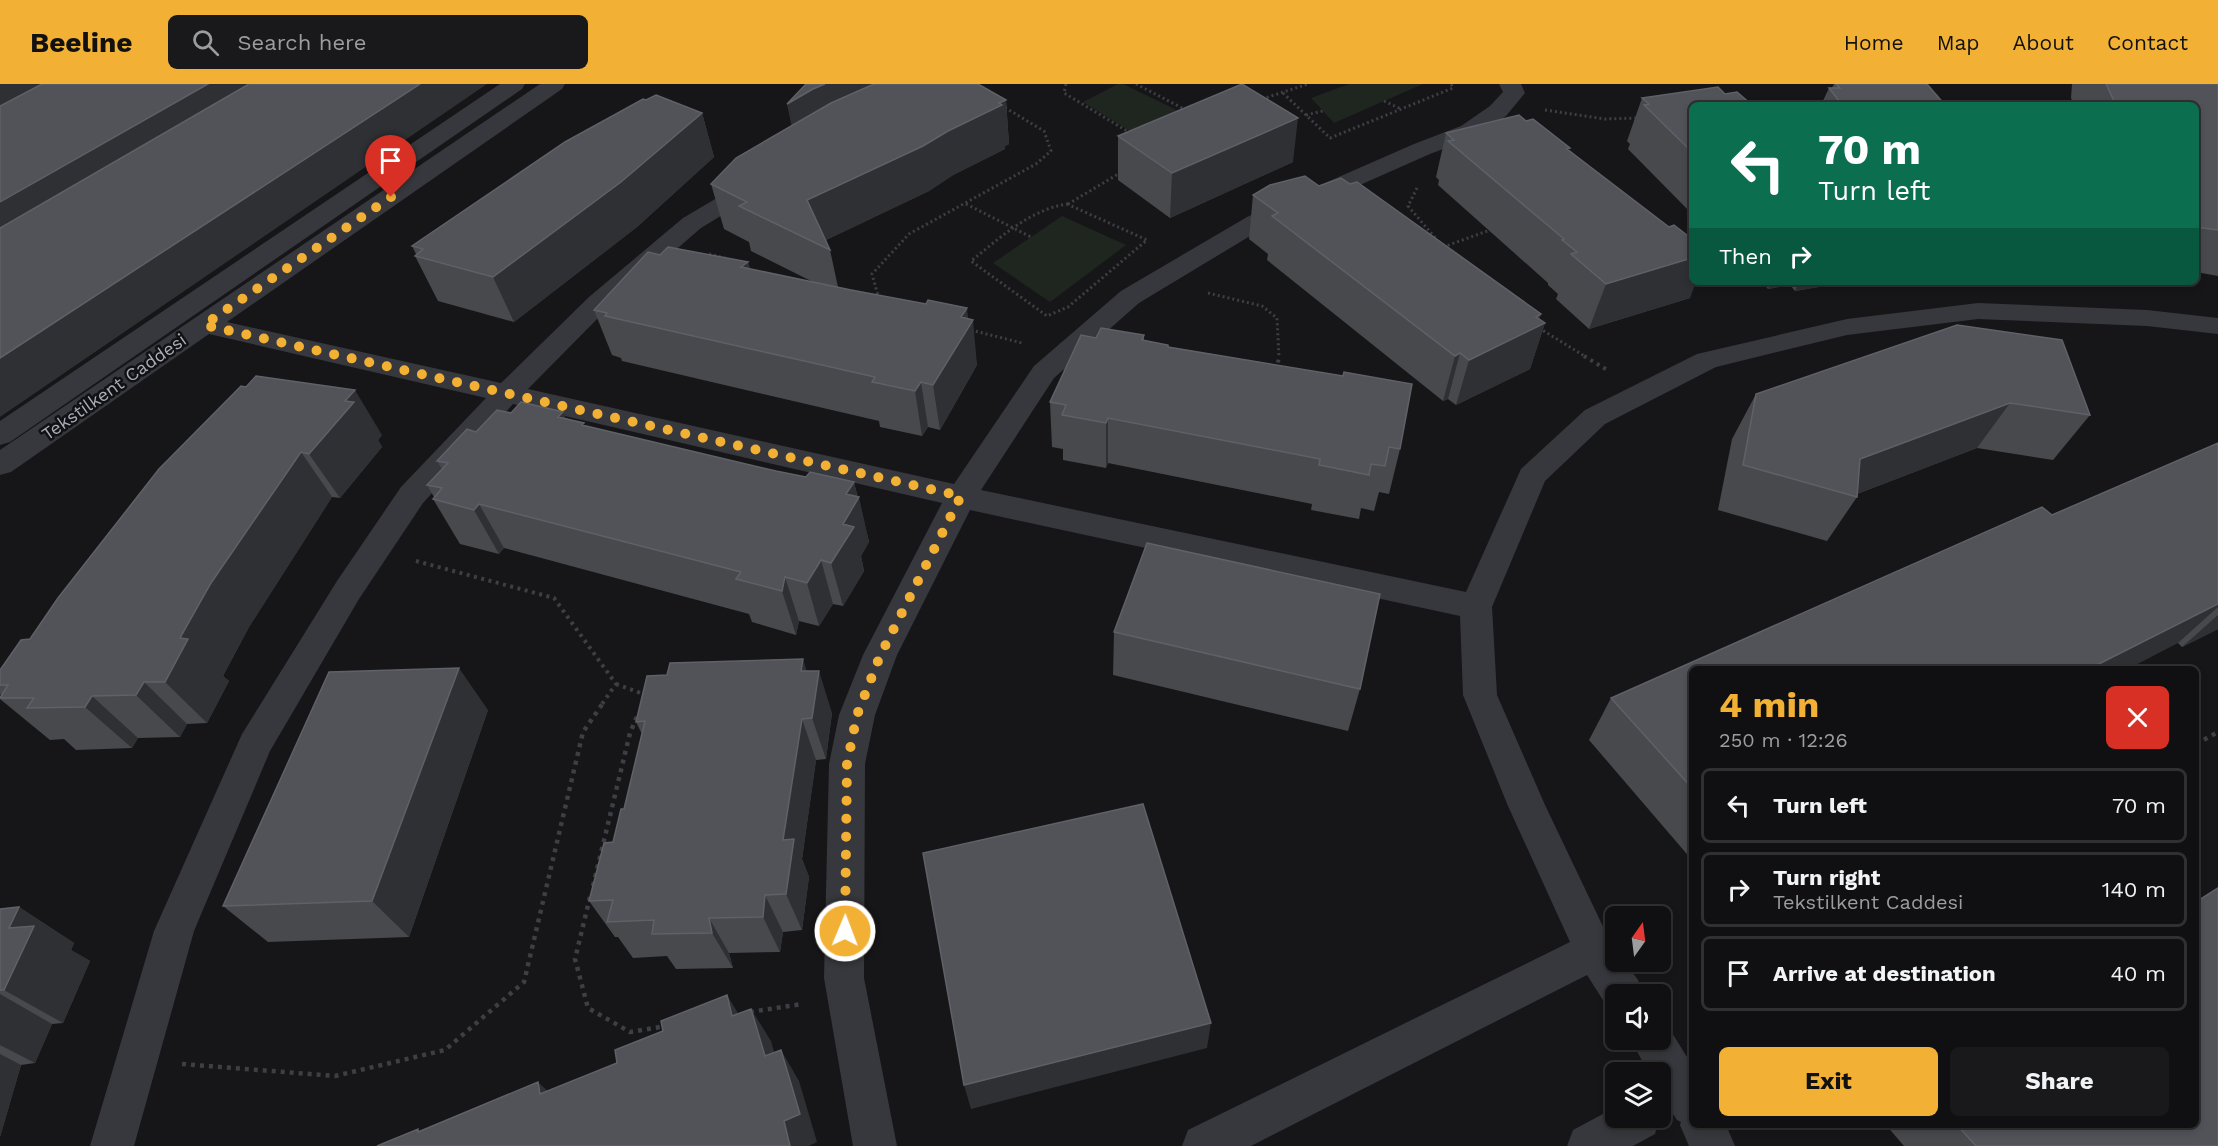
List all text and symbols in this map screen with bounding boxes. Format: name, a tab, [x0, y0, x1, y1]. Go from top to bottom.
search box	[168, 15, 588, 69]
text: Beeline	[30, 26, 132, 59]
icon: search	[189, 26, 222, 59]
text: Search here	[237, 30, 366, 55]
text: Home	[1844, 30, 1904, 55]
text: Map	[1937, 30, 1980, 55]
text: About	[2013, 30, 2074, 55]
text: Contact	[2107, 30, 2188, 55]
text: 70 m	[1818, 125, 1921, 174]
icon: left	[1719, 126, 1797, 204]
pin	[365, 135, 416, 197]
icon: arrive	[374, 144, 407, 177]
text: Turn left	[1818, 175, 1930, 207]
icon: right	[1784, 240, 1817, 273]
text: Then	[1719, 244, 1772, 269]
street label: Tekstilkent Caddesi	[38, 329, 190, 444]
text: 4 min	[1719, 684, 1819, 726]
button: close	[2106, 686, 2169, 749]
text: 250 m · 12:26	[1719, 728, 1848, 752]
icon: left	[1722, 789, 1755, 822]
text: Turn left	[1773, 793, 1867, 818]
text: 70 m	[2112, 793, 2166, 818]
text: Turn right	[1773, 865, 1880, 890]
icon: right	[1722, 873, 1755, 906]
text: 140 m	[2102, 877, 2166, 902]
text: Tekstilkent Caddesi	[1773, 890, 1963, 914]
position arrow	[813, 899, 877, 963]
north arrow	[1605, 906, 1671, 972]
map controls	[1605, 906, 1671, 1128]
icon: arrive	[1722, 957, 1755, 990]
text: Arrive at destination	[1773, 961, 1996, 986]
text: 40 m	[2110, 961, 2166, 986]
button: sound	[1605, 984, 1671, 1050]
button: Exit	[1719, 1047, 1938, 1116]
button: Share	[1950, 1047, 2169, 1116]
button: layers	[1605, 1062, 1671, 1128]

